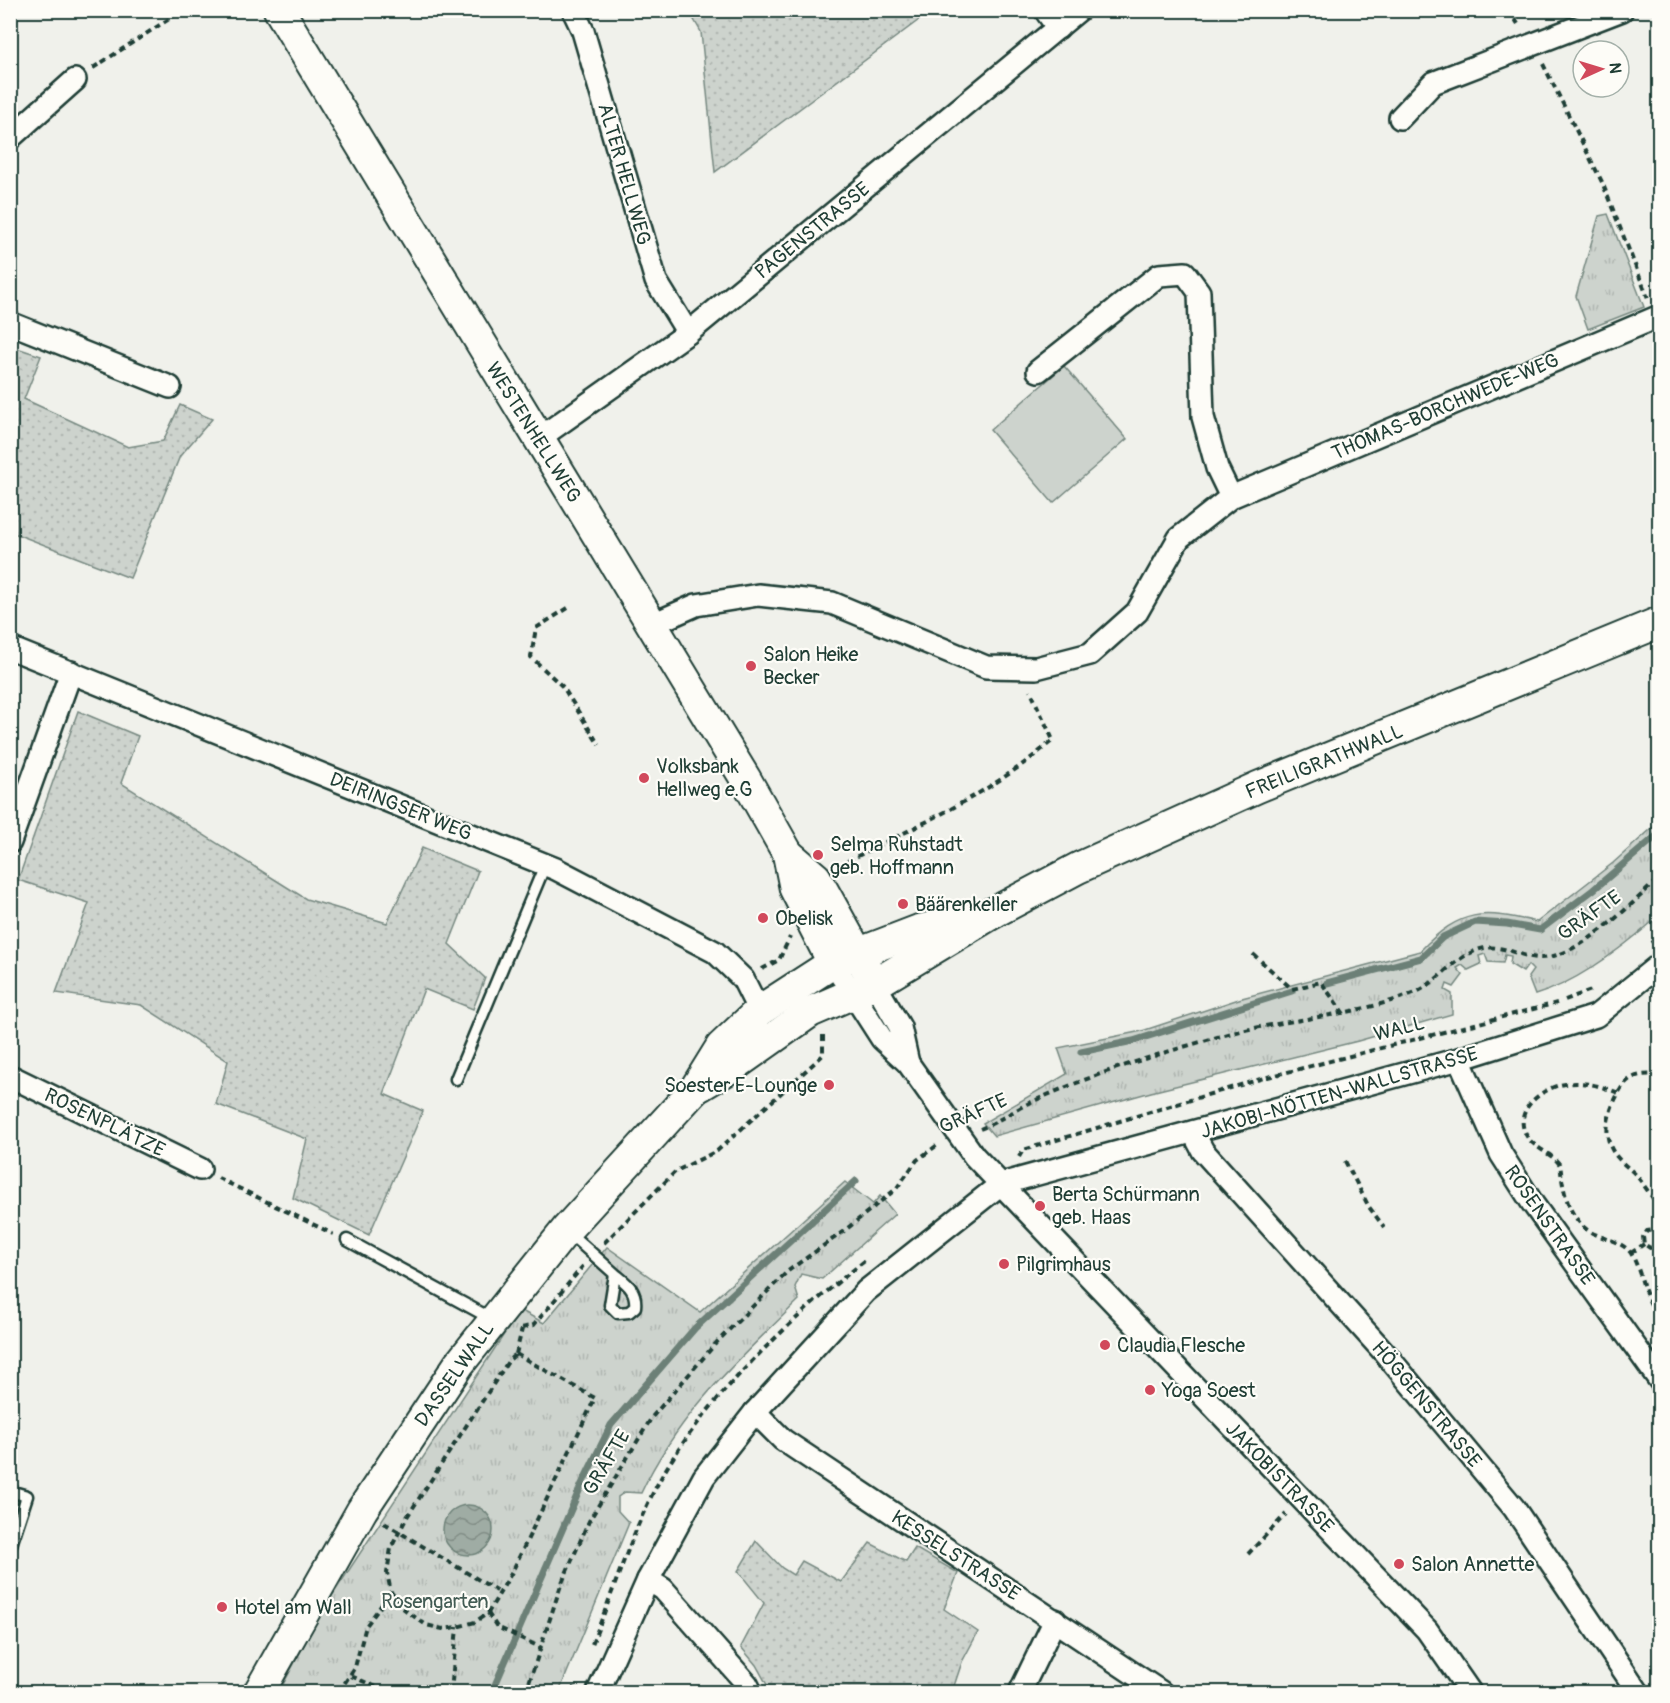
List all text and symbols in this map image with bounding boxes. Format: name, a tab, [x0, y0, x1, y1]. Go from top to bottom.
north arrow	[1571, 39, 1631, 99]
text: N	[1605, 62, 1625, 74]
street label: ALTER HELLWEG	[592, 100, 657, 248]
street label: PAGENSTRASSE	[750, 176, 875, 284]
street label: THOMAS-BORCHWEDE-WEG	[1328, 347, 1563, 466]
street label: WESTENHELLWEG	[480, 357, 587, 507]
place label: Salon Heike Becker	[763, 642, 859, 690]
marker: Salon Heike Becker	[744, 659, 758, 673]
street label: FREILIGRATHWALL	[1242, 718, 1407, 805]
place label: Volksbank Hellweg e.G	[656, 754, 753, 802]
street label: DEIRINGSER WEG	[326, 767, 476, 846]
marker: Volksbank Hellweg e.G	[637, 771, 651, 785]
place label: Selma Ruhstadt geb. Hoffmann	[830, 832, 964, 880]
marker: Selma Ruhstadt geb. Hoffmann	[811, 848, 825, 862]
street label: GRÄFTE	[1553, 885, 1626, 946]
place label: Bäärenkeller	[915, 892, 1018, 917]
marker: Bäärenkeller	[896, 897, 910, 911]
place label: Obelisk	[775, 906, 834, 931]
marker: Obelisk	[756, 911, 770, 925]
street label: WALL	[1371, 1010, 1427, 1047]
street label: JAKOBI-NÖTTEN-WALLSTRASSE	[1198, 1041, 1481, 1144]
place label: Soester E-Lounge	[664, 1073, 817, 1098]
marker: Soester E-Lounge	[822, 1078, 836, 1092]
street label: ROSENPLÄTZE	[40, 1082, 169, 1162]
street label: GRÄFTE	[935, 1087, 1011, 1139]
street label: ROSENSTRASSE	[1499, 1160, 1600, 1290]
place label: Berta Schürmann geb. Haas	[1052, 1182, 1200, 1230]
marker: Berta Schürmann geb. Haas	[1033, 1199, 1047, 1213]
place label: Pilgrimhaus	[1016, 1252, 1111, 1277]
marker: Pilgrimhaus	[997, 1257, 1011, 1271]
street label: DASSELWALL	[409, 1317, 500, 1431]
place label: Claudia Flesche	[1117, 1333, 1245, 1358]
street label: HÖGGENSTRASSE	[1366, 1336, 1487, 1473]
marker: Claudia Flesche	[1098, 1338, 1112, 1352]
place label: Yoga Soest	[1161, 1378, 1256, 1403]
marker: Yoga Soest	[1143, 1383, 1157, 1397]
street label: JAKOBISTRASSE	[1220, 1416, 1339, 1538]
street label: GRÄFTE	[577, 1425, 636, 1499]
street label: KESSELSTRASSE	[887, 1504, 1025, 1606]
place label: Salon Annette	[1411, 1552, 1535, 1577]
marker: Salon Annette	[1392, 1557, 1406, 1571]
park label: Rosengarten	[381, 1589, 489, 1614]
place label: Hotel am Wall	[234, 1595, 352, 1620]
marker: Hotel am Wall	[215, 1600, 229, 1614]

